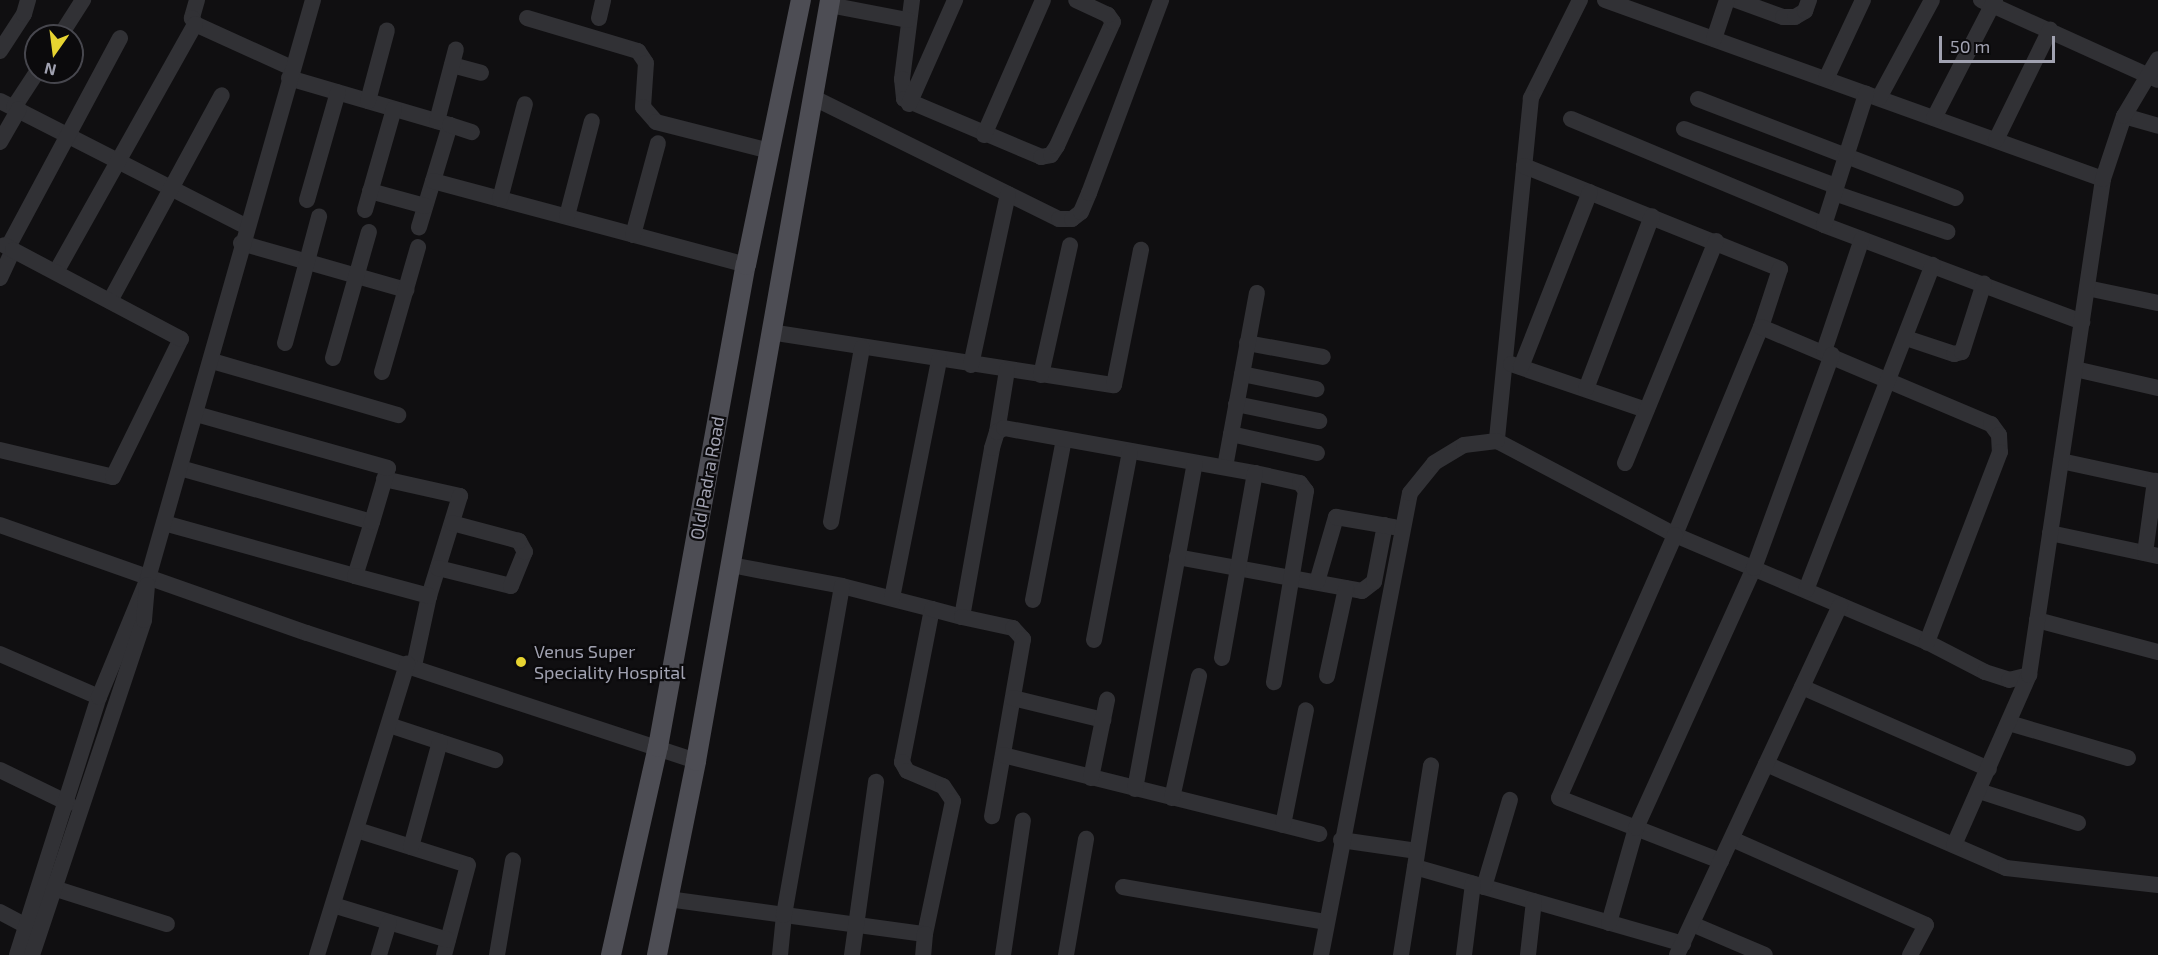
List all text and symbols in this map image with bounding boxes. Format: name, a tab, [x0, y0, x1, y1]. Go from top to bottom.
north arrow	[24, 24, 84, 84]
scale bar	[1942, 24, 2058, 62]
text: 50 m	[1950, 35, 1990, 57]
text: N	[42, 59, 58, 81]
street label: Old Padra Road	[686, 415, 728, 541]
place label: Venus Super Speciality Hospital	[534, 641, 686, 684]
marker: Venus Super Speciality Hospital	[512, 653, 530, 671]

